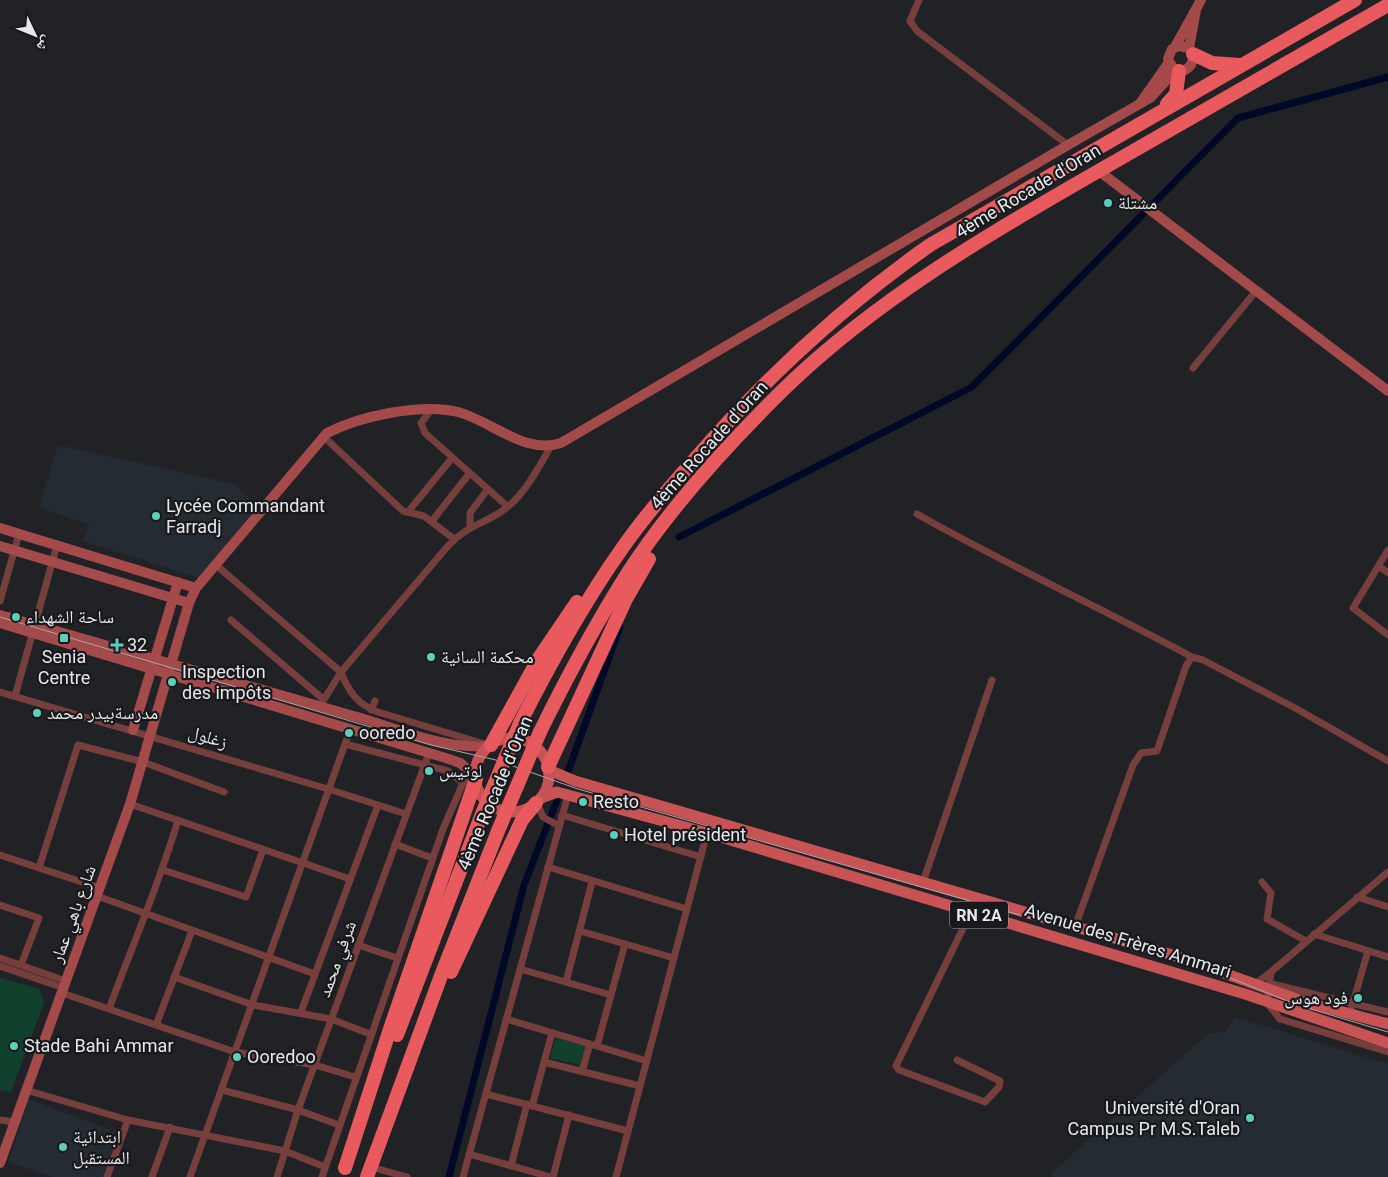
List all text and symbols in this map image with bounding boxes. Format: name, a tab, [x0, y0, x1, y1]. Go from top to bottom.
north arrow	[10, 10, 60, 60]
text: ش	[33, 32, 55, 55]
street label: 4ème Rocade d'Oran	[951, 139, 1104, 242]
place label: مشتلة	[1118, 192, 1157, 213]
marker: مشتلة	[1102, 197, 1114, 209]
street label: 4ème Rocade d'Oran	[646, 376, 772, 513]
place label: Lycée Commandant Farradj	[166, 495, 325, 537]
marker: Lycée Commandant Farradj	[150, 510, 162, 522]
place label: ساحة الشهداء	[26, 606, 114, 627]
marker: ساحة الشهداء	[10, 611, 22, 623]
marker: Senia Centre	[58, 632, 70, 644]
place label: 32	[127, 634, 147, 655]
marker: 32	[111, 639, 123, 651]
place label: Senia Centre	[38, 646, 90, 688]
place label: محكمة السانية	[441, 646, 534, 667]
marker: محكمة السانية	[425, 651, 437, 663]
place label: Inspection des impôts	[182, 661, 271, 703]
marker: Inspection des impôts	[166, 676, 178, 688]
place label: مدرسةبيدر محمد	[47, 702, 158, 724]
marker: مدرسةبيدر محمد	[31, 707, 43, 719]
street label: 4ème Rocade d'Oran	[453, 713, 537, 873]
street label: زغلول	[186, 721, 230, 753]
place label: ooredo	[359, 722, 415, 743]
marker: ooredo	[343, 727, 355, 739]
place label: لوتيس	[439, 760, 482, 782]
marker: لوتيس	[423, 765, 435, 777]
place label: Resto	[593, 791, 639, 812]
marker: Resto	[577, 796, 589, 808]
place label: Hotel président	[624, 824, 746, 845]
marker: Hotel président	[608, 829, 620, 841]
street label: شارع باهي عمار	[45, 862, 104, 968]
street label: Avenue des Frères Ammari	[1022, 899, 1234, 982]
road number: RN 2A	[950, 902, 1008, 928]
street label: شرفي محمد	[313, 918, 364, 1001]
place label: فود هوس	[1284, 987, 1348, 1009]
marker: فود هوس	[1352, 992, 1364, 1004]
place label: Stade Bahi Ammar	[24, 1035, 174, 1056]
marker: Stade Bahi Ammar	[8, 1040, 20, 1052]
place label: Ooredoo	[247, 1046, 316, 1067]
marker: Ooredoo	[231, 1051, 243, 1063]
place label: Université d'Oran Campus Pr M.S.Taleb	[1068, 1097, 1240, 1139]
marker: Université d'Oran Campus Pr M.S.Taleb	[1244, 1112, 1256, 1124]
place label: ابتدائية المستقبل	[73, 1126, 130, 1169]
marker: ابتدائية المستقبل	[57, 1141, 69, 1153]

